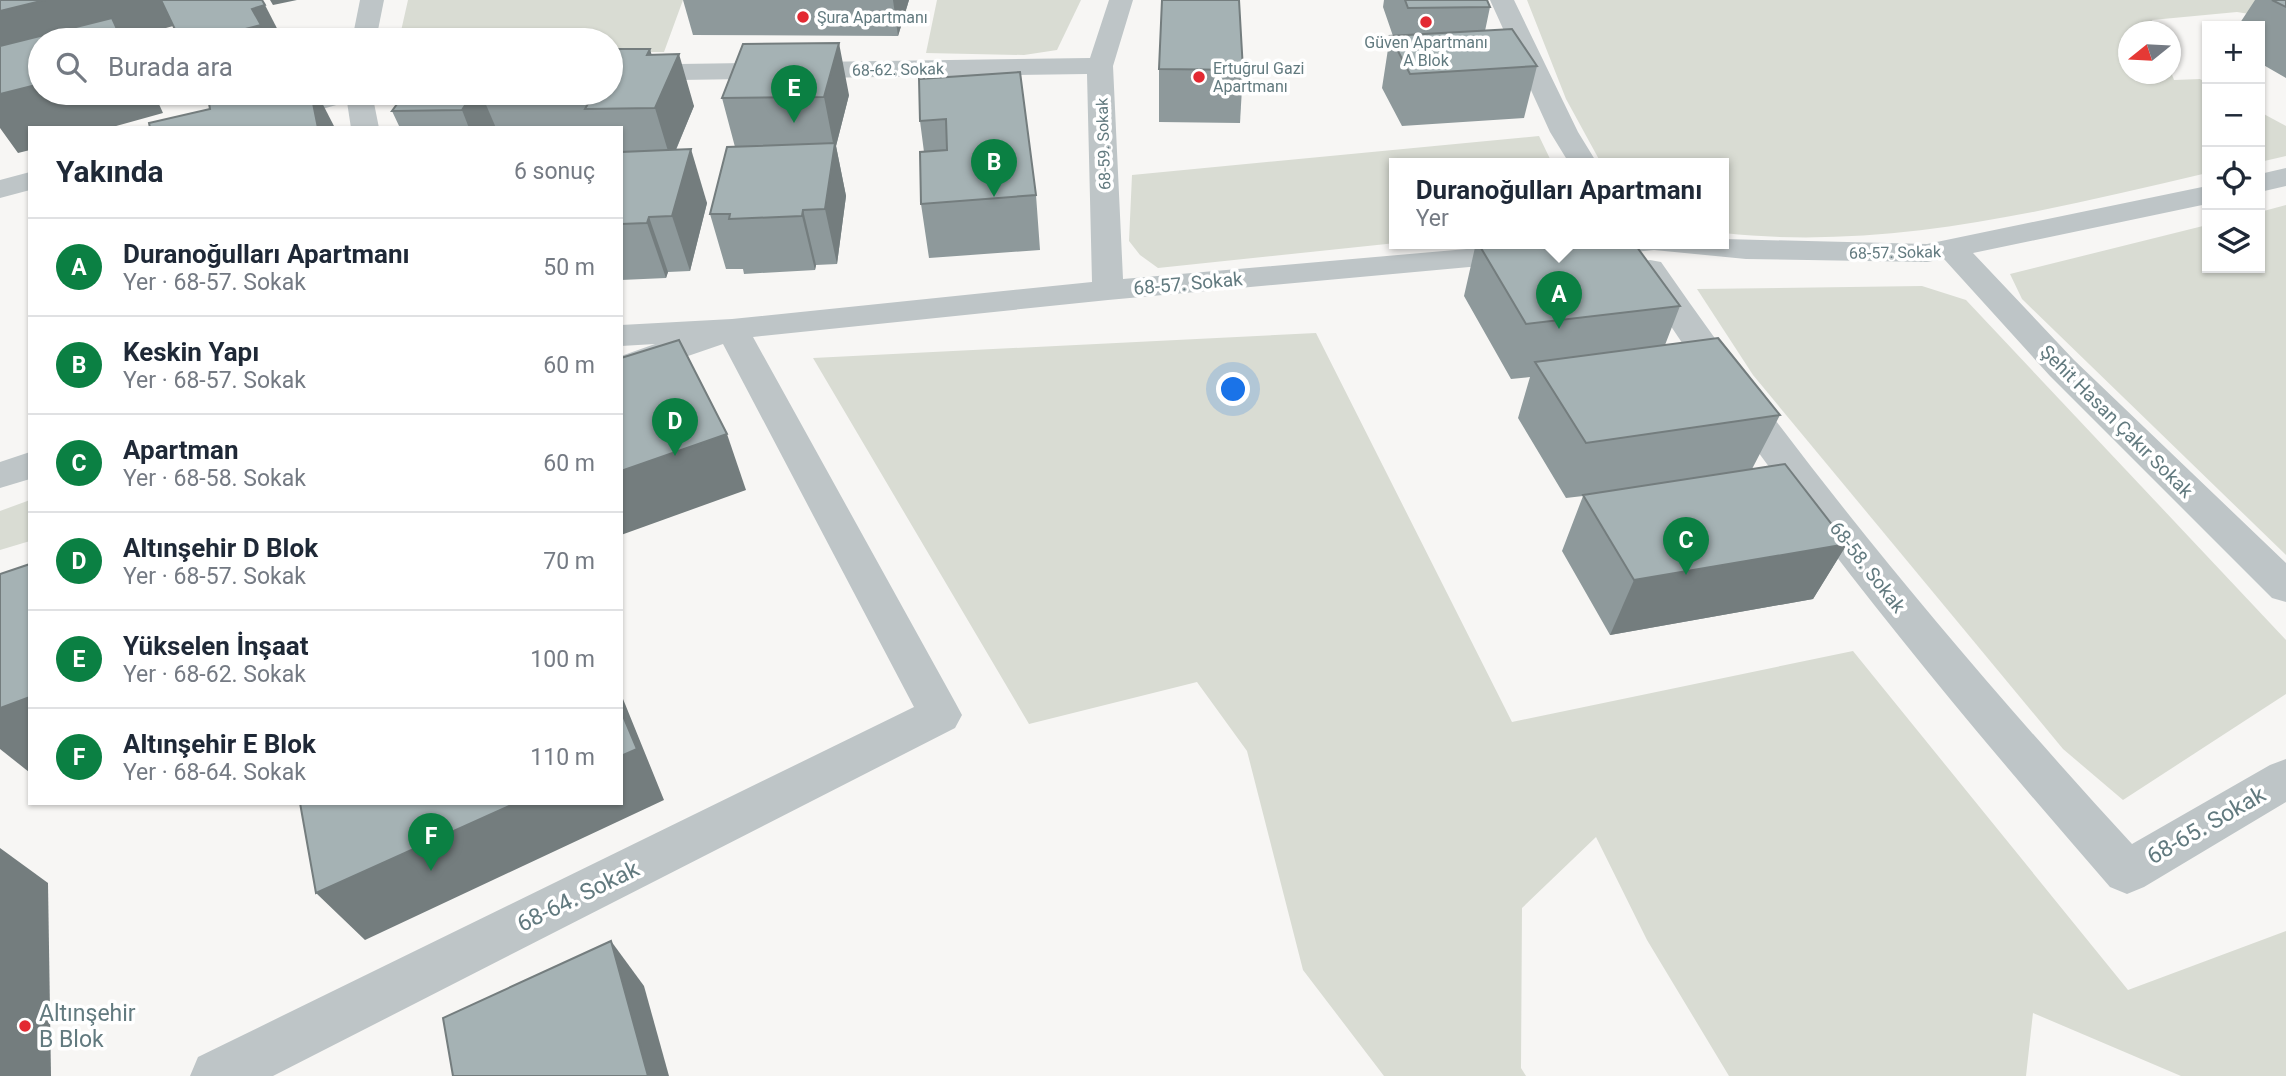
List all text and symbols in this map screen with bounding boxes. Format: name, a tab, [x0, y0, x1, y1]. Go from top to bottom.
place label: Şura Apartmanı	[817, 8, 928, 27]
marker: Şura Apartmanı	[795, 9, 811, 25]
marker: Güven Apartmanı A Blok	[1418, 14, 1434, 30]
north arrow	[2118, 21, 2181, 84]
map controls	[2202, 21, 2265, 273]
button: +	[2202, 21, 2265, 84]
search box	[28, 28, 623, 105]
place label: Güven Apartmanı A Blok	[1364, 33, 1488, 70]
icon: search	[52, 48, 90, 86]
text: Burada ara	[108, 52, 233, 82]
street label: 68-62. Sokak	[852, 59, 945, 80]
place label: Ertuğrul Gazi Apartmanı	[1213, 59, 1304, 96]
pin: E	[771, 65, 817, 123]
marker: Ertuğrul Gazi Apartmanı	[1191, 69, 1207, 85]
button: −	[2202, 84, 2265, 147]
street label: 68-59. Sokak	[1092, 97, 1115, 190]
pin: B	[971, 139, 1017, 197]
button: locate	[2202, 147, 2265, 210]
text: Yakında	[56, 154, 164, 189]
text: 6 sonuç	[514, 158, 595, 185]
popup	[1389, 158, 1729, 249]
text: Duranoğulları Apartmanı	[1416, 175, 1702, 205]
text: Yer	[1416, 205, 1449, 232]
button: layers	[2202, 210, 2265, 273]
text: Duranoğulları Apartmanı	[123, 239, 410, 269]
street label: 68-57. Sokak	[1849, 242, 1942, 263]
text: A	[71, 254, 87, 281]
text: 50 m	[543, 254, 595, 281]
street label: 68-57. Sokak	[1133, 267, 1244, 300]
text: Yer · 68-57. Sokak	[123, 269, 306, 296]
pin: A	[1536, 271, 1582, 329]
text: Keskin Yapı	[123, 337, 259, 367]
street label: Şehit Hasan Çakır Sokak	[2036, 340, 2198, 503]
text: B	[72, 352, 86, 379]
text: 60 m	[543, 352, 595, 379]
text: Yer · 68-57. Sokak	[123, 367, 306, 394]
your location	[1216, 372, 1250, 406]
pin: D	[652, 398, 698, 456]
text: Apartman	[123, 435, 239, 465]
text: C	[71, 450, 87, 477]
text: 60 m	[543, 450, 595, 477]
text: Yer · 68-58. Sokak	[123, 465, 306, 492]
pin: C	[1663, 517, 1709, 575]
street label: 68-58. Sokak	[1825, 517, 1911, 618]
text: Altınşehir D Blok	[123, 533, 318, 563]
text: D	[72, 548, 86, 575]
text: 70 m	[543, 548, 595, 575]
text: Yer · 68-57. Sokak	[123, 563, 306, 590]
text: Yükselen İnşaat	[123, 631, 309, 661]
text: E	[73, 646, 85, 673]
text: 100 m	[530, 646, 595, 673]
text: Yer · 68-62. Sokak	[123, 661, 306, 688]
text: Altınşehir E Blok	[123, 729, 316, 759]
text: F	[73, 744, 85, 771]
text: 110 m	[530, 744, 595, 771]
text: Yer · 68-64. Sokak	[123, 759, 306, 786]
street label: 68-65. Sokak	[2142, 780, 2271, 870]
pin: F	[408, 813, 454, 871]
street label: 68-64. Sokak	[513, 855, 644, 938]
place label: Altınşehir B Blok	[39, 1000, 136, 1053]
marker: Altınşehir B Blok	[17, 1018, 33, 1034]

